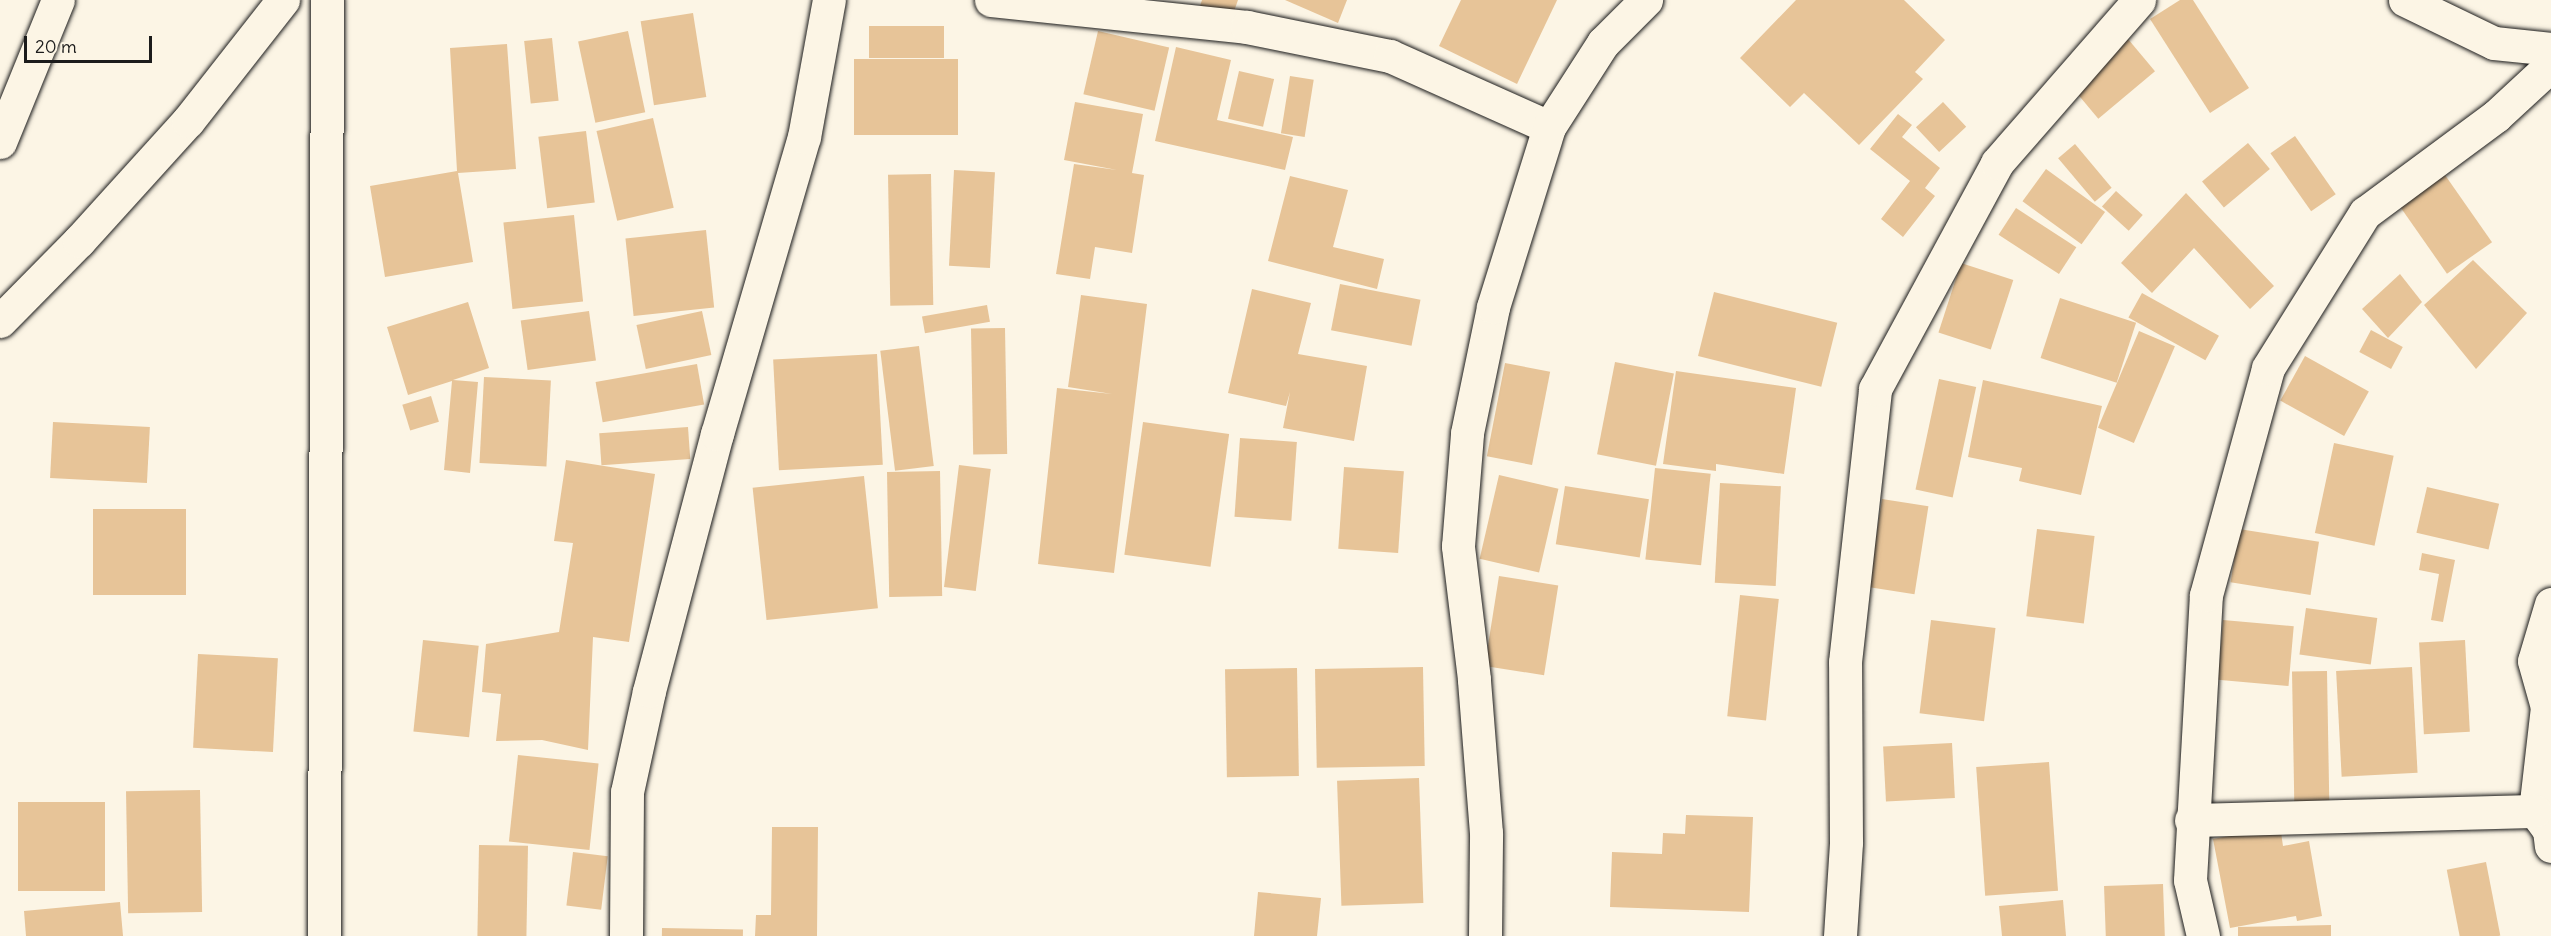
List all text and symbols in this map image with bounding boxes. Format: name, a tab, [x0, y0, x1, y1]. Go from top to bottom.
scale bar	[27, 24, 154, 62]
text: 20 m	[35, 35, 77, 58]

